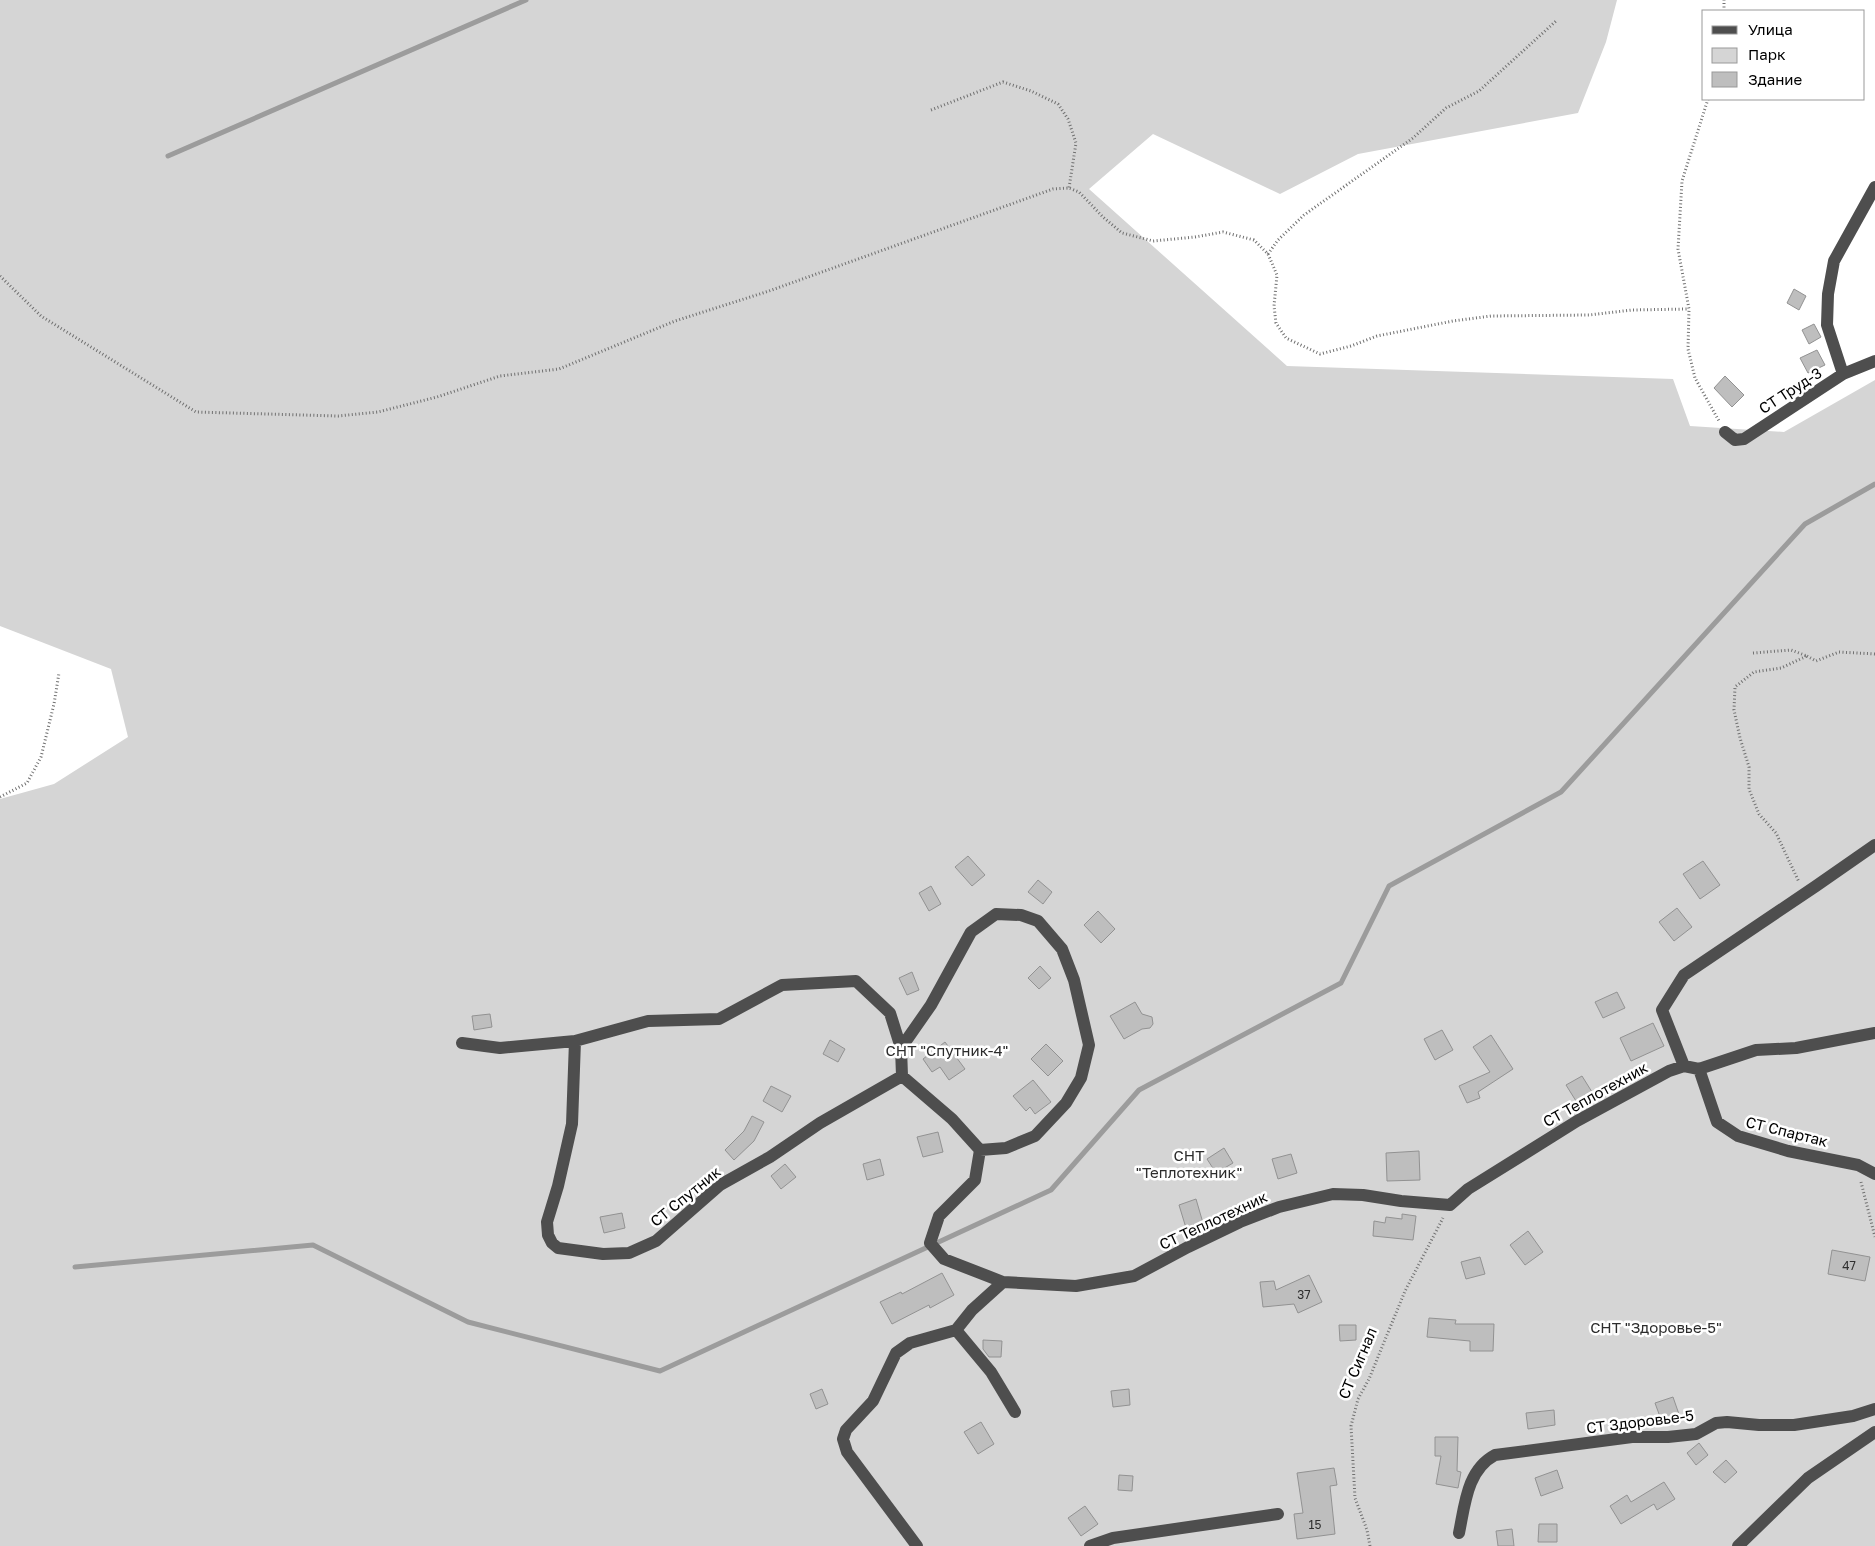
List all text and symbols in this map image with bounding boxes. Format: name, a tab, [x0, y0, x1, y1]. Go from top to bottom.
legend	[1702, 10, 1865, 100]
text: Улица	[1748, 20, 1793, 38]
text: Парк	[1748, 45, 1786, 63]
text: Здание	[1748, 70, 1802, 88]
street label: СТ Труд-3	[1755, 363, 1825, 417]
park label: СНТ "Спутник-4"	[886, 1041, 1008, 1059]
street label: СТ Теплотехник	[1539, 1058, 1651, 1130]
street label: СТ Спартак	[1744, 1112, 1830, 1150]
park label: СНТ "Теплотехник"	[1136, 1146, 1242, 1181]
street label: СТ Спутник	[646, 1162, 724, 1230]
street label: СТ Теплотехник	[1156, 1187, 1270, 1253]
house number: 47	[1842, 1258, 1856, 1273]
house number: 37	[1297, 1287, 1311, 1302]
park label: СНТ "Здоровье-5"	[1590, 1318, 1722, 1336]
street label: СТ Сигнал	[1334, 1325, 1380, 1401]
street label: СТ Здоровье-5	[1585, 1405, 1695, 1437]
house number: 15	[1309, 1517, 1321, 1532]

